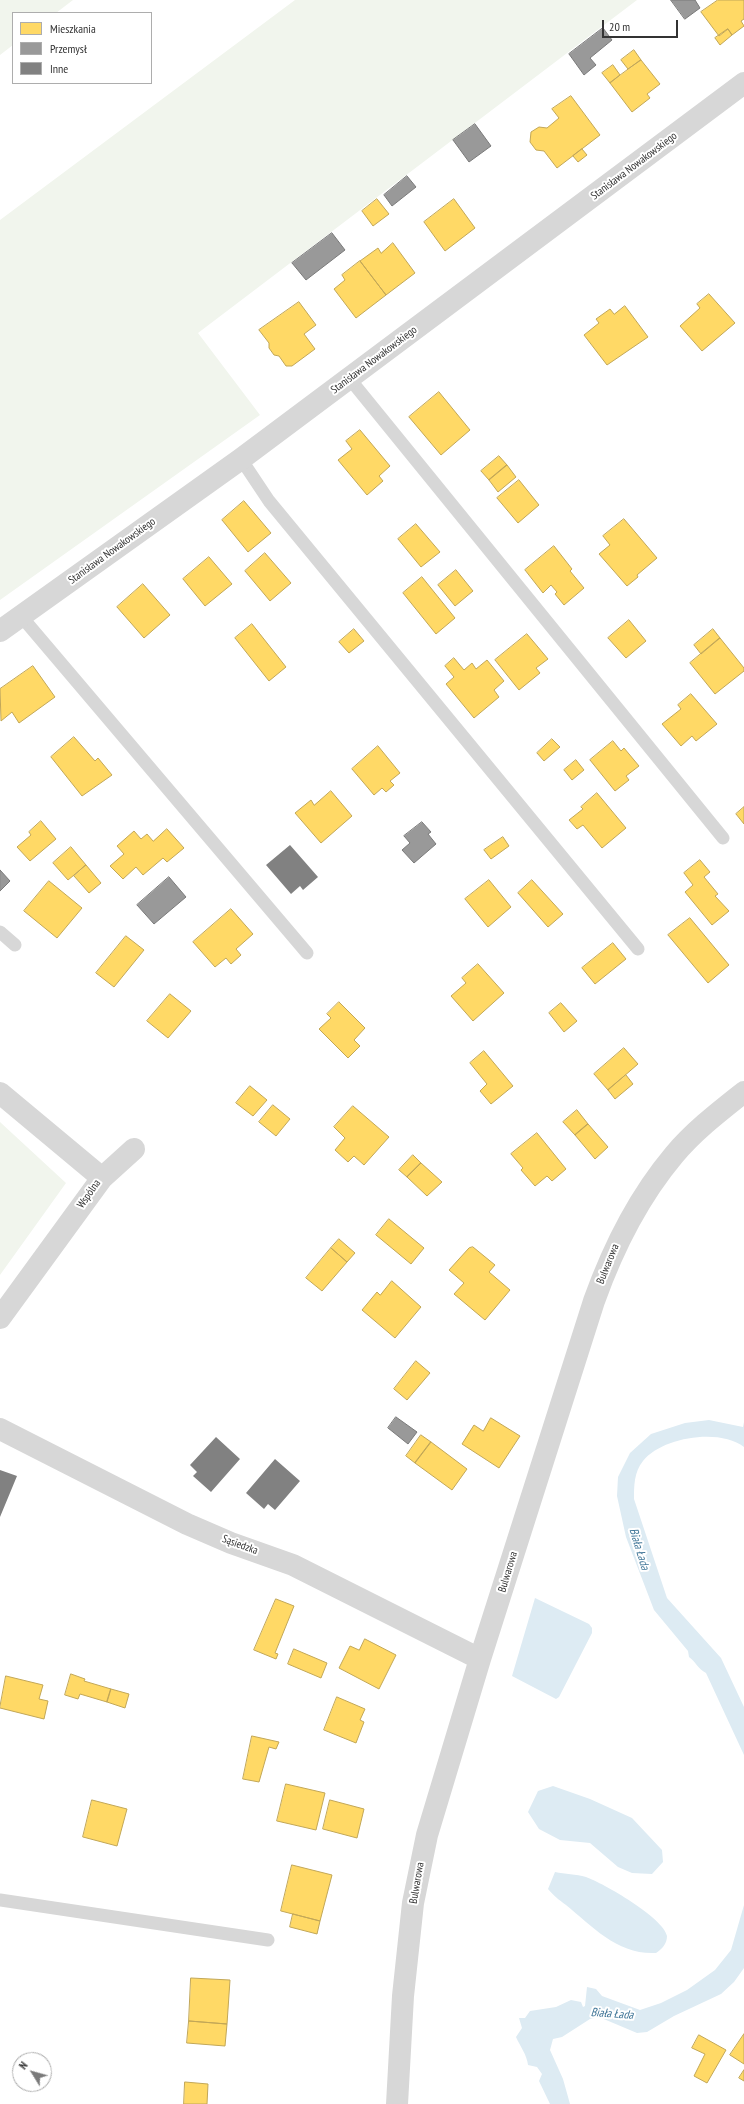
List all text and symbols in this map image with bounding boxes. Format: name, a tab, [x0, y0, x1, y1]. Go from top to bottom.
legend	[12, 12, 152, 84]
scale bar	[604, 12, 680, 38]
text: 20 m	[609, 19, 630, 34]
text: Mieszkania	[50, 21, 96, 36]
text: Przemysł	[50, 41, 87, 56]
text: Inne	[50, 61, 68, 76]
street label: Stanisława Nowakowskiego	[588, 129, 680, 203]
street label: Stanisława Nowakowskiego	[328, 323, 420, 397]
street label: Stanisława Nowakowskiego	[66, 515, 158, 587]
street label: Wspólna	[74, 1177, 104, 1211]
street label: Bulwarowa	[594, 1242, 622, 1286]
water label: Biała Łada	[626, 1526, 652, 1572]
street label: Sąsiedzka	[220, 1532, 260, 1558]
street label: Bulwarowa	[496, 1550, 520, 1594]
street label: Bulwarowa	[407, 1861, 427, 1905]
water label: Biała Łada	[590, 2005, 634, 2023]
north arrow	[12, 2052, 52, 2092]
text: N	[16, 2059, 31, 2072]

